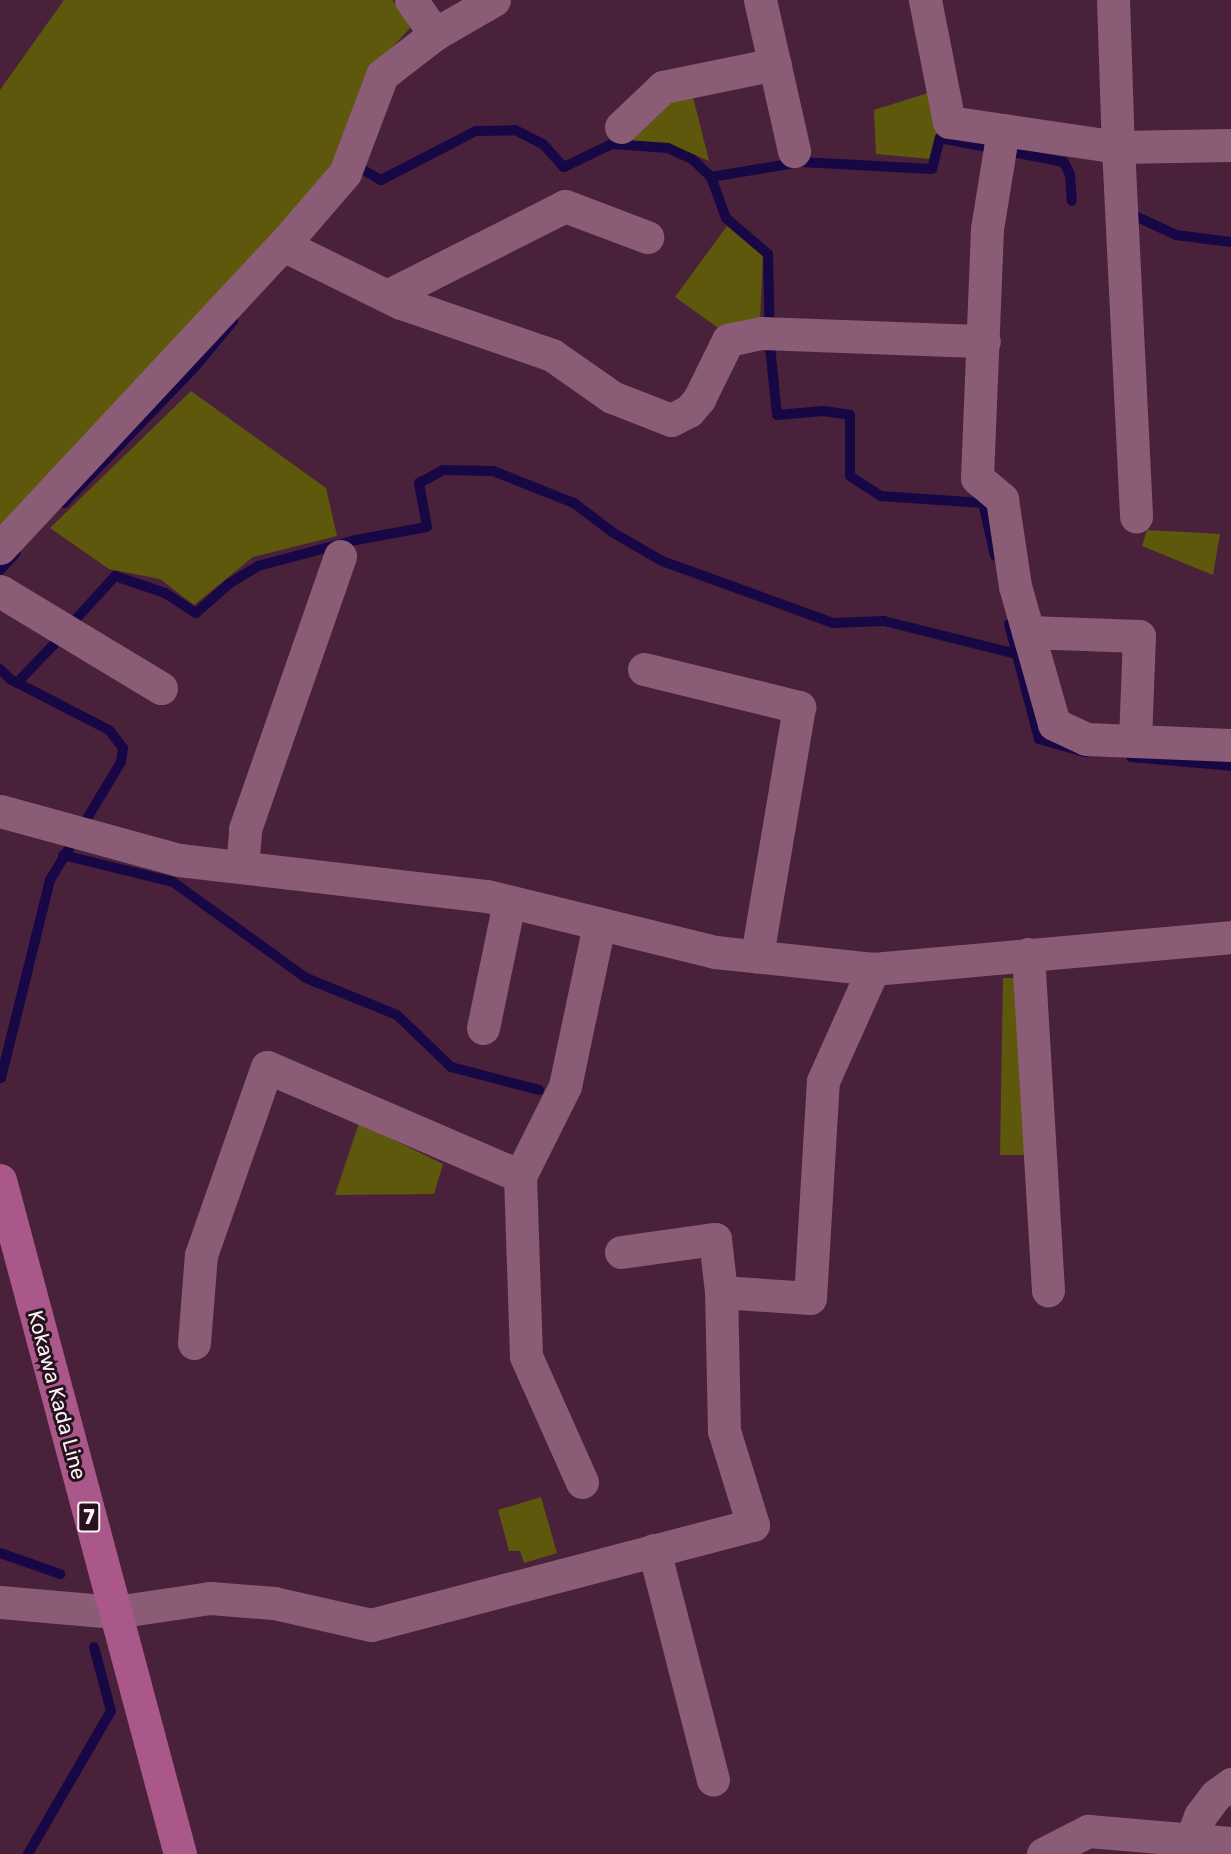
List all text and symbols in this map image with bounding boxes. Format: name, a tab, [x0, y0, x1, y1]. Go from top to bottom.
street label: Kokawa Kada Line	[22, 1308, 92, 1482]
road number: 7	[77, 1500, 101, 1534]

